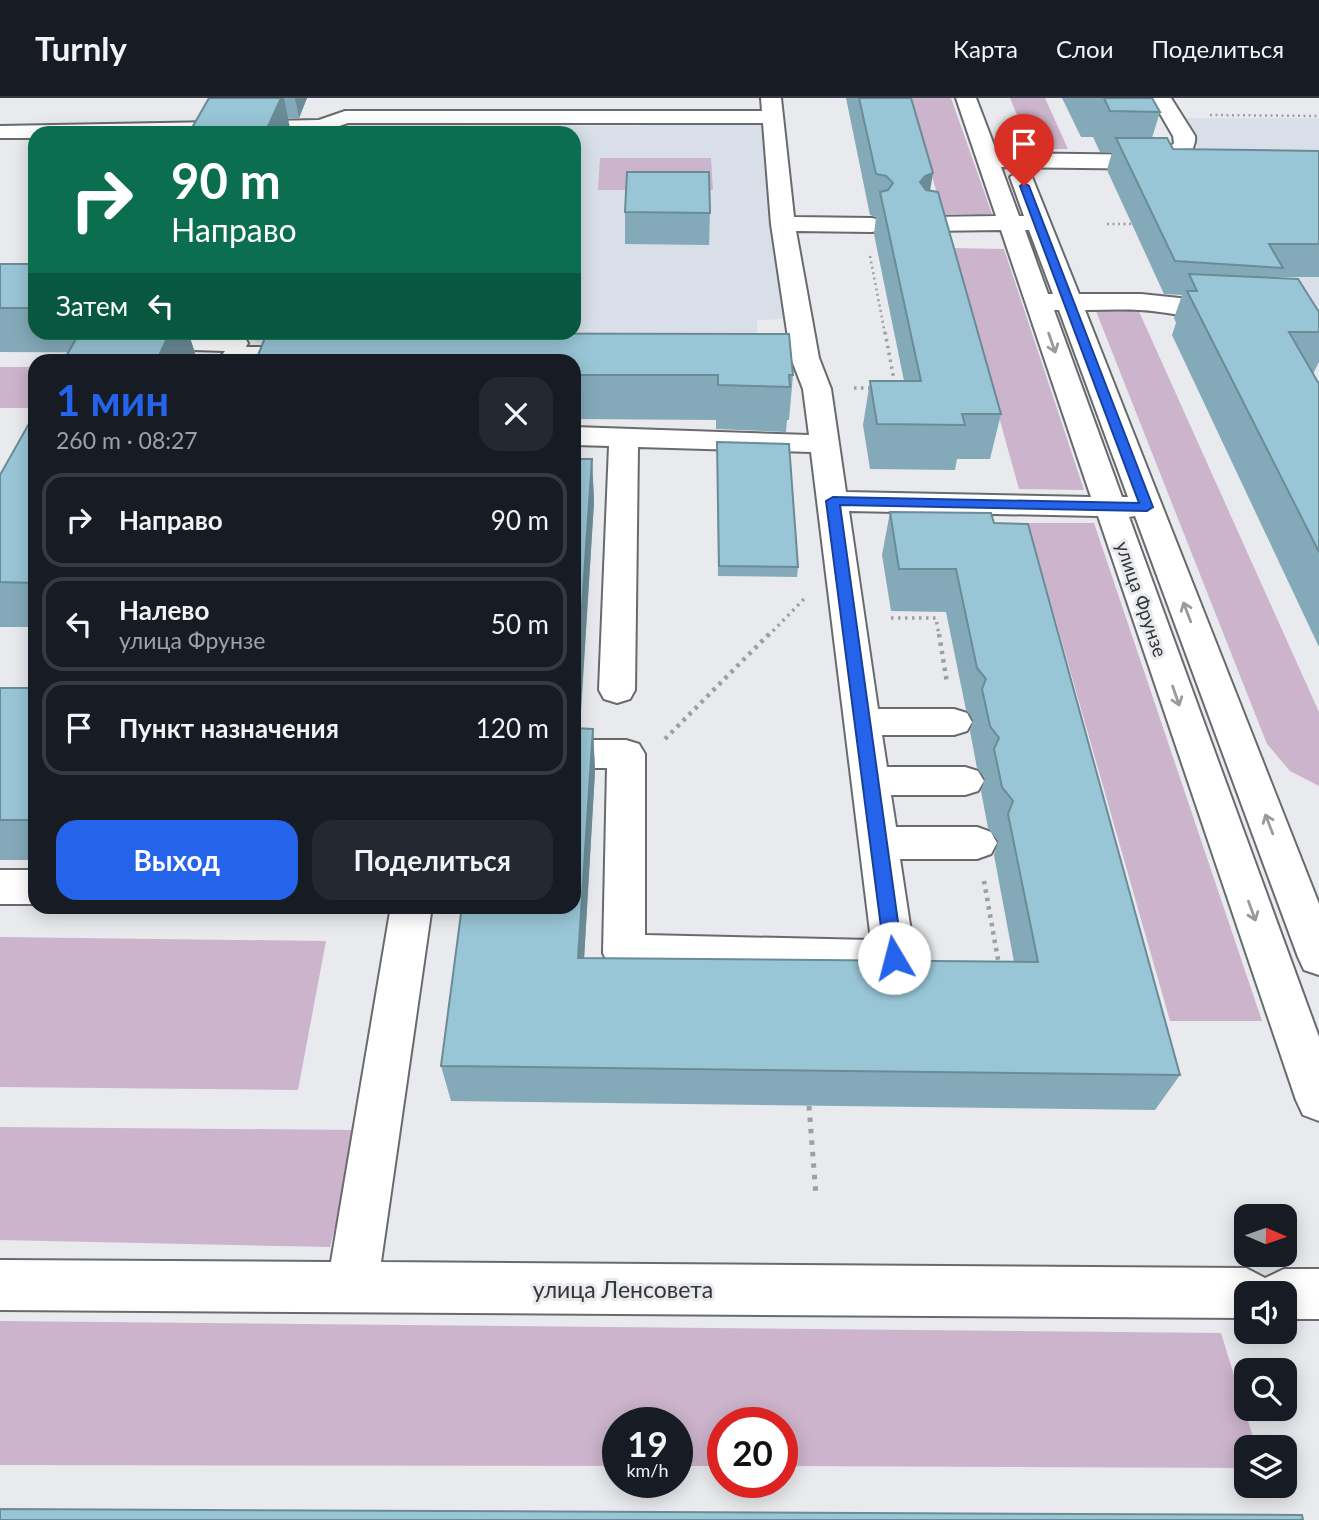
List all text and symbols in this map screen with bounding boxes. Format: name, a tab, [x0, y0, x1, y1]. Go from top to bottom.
text: Turnly	[35, 28, 127, 68]
text: Карта	[953, 34, 1018, 63]
text: Слои	[1056, 34, 1113, 63]
text: Поделиться	[1151, 34, 1284, 63]
pin	[994, 114, 1054, 186]
icon: arrive	[1005, 125, 1043, 163]
text: 90 m	[171, 151, 281, 209]
icon: right	[56, 154, 147, 245]
text: Направо	[171, 210, 297, 249]
icon: left	[142, 287, 180, 325]
text: Затем	[56, 290, 128, 322]
one-way arrow	[1047, 331, 1059, 353]
text: 1 мин	[56, 375, 169, 425]
button: close	[479, 377, 553, 451]
text: 260 m · 08:27	[56, 426, 198, 454]
icon: right	[60, 501, 98, 539]
text: Направо	[119, 504, 223, 536]
text: 90 m	[491, 504, 549, 536]
street label: улица Фрунзе	[1111, 538, 1173, 660]
text: Налево	[119, 594, 209, 626]
one-way arrow	[1180, 601, 1193, 623]
icon: left	[60, 605, 98, 643]
text: 50 m	[491, 608, 549, 640]
text: улица Фрунзе	[119, 626, 265, 654]
one-way arrow	[1171, 685, 1183, 707]
icon: arrive	[60, 709, 98, 747]
text: Пункт назначения	[119, 712, 339, 744]
text: 120 m	[476, 712, 549, 744]
one-way arrow	[1261, 814, 1274, 835]
button: Выход	[56, 820, 298, 900]
button: Поделиться	[312, 820, 553, 900]
one-way arrow	[1247, 899, 1259, 921]
position arrow	[857, 921, 931, 995]
north arrow	[1234, 1204, 1297, 1267]
map controls	[1234, 1204, 1297, 1498]
street label: улица Ленсовета	[533, 1275, 713, 1303]
button: sound	[1234, 1281, 1297, 1344]
button: search	[1234, 1358, 1297, 1421]
speed limit sign: 20	[707, 1407, 798, 1498]
text: 19	[627, 1422, 668, 1464]
button: layers	[1234, 1435, 1297, 1498]
text: km/h	[626, 1459, 669, 1481]

